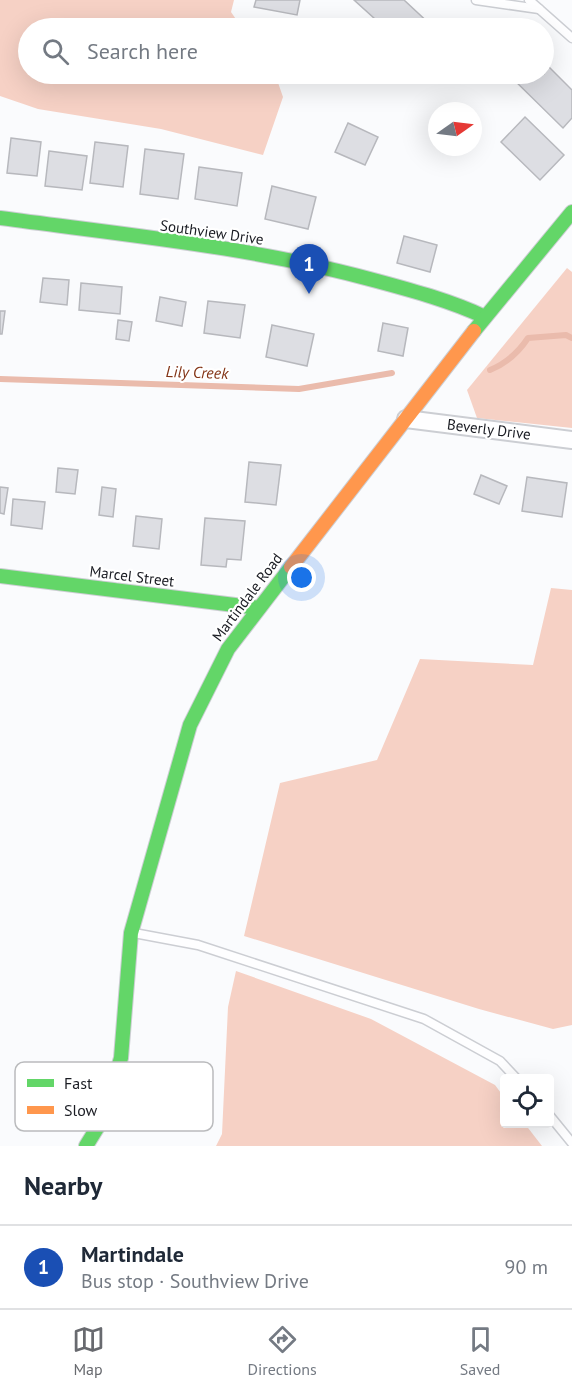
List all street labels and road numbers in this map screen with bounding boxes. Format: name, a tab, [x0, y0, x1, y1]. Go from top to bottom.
street label: Southview Drive	[159, 215, 265, 249]
street label: Beverly Drive	[446, 414, 532, 444]
street label: Martindale Road	[208, 549, 286, 645]
street label: Marcel Street	[89, 561, 175, 591]

